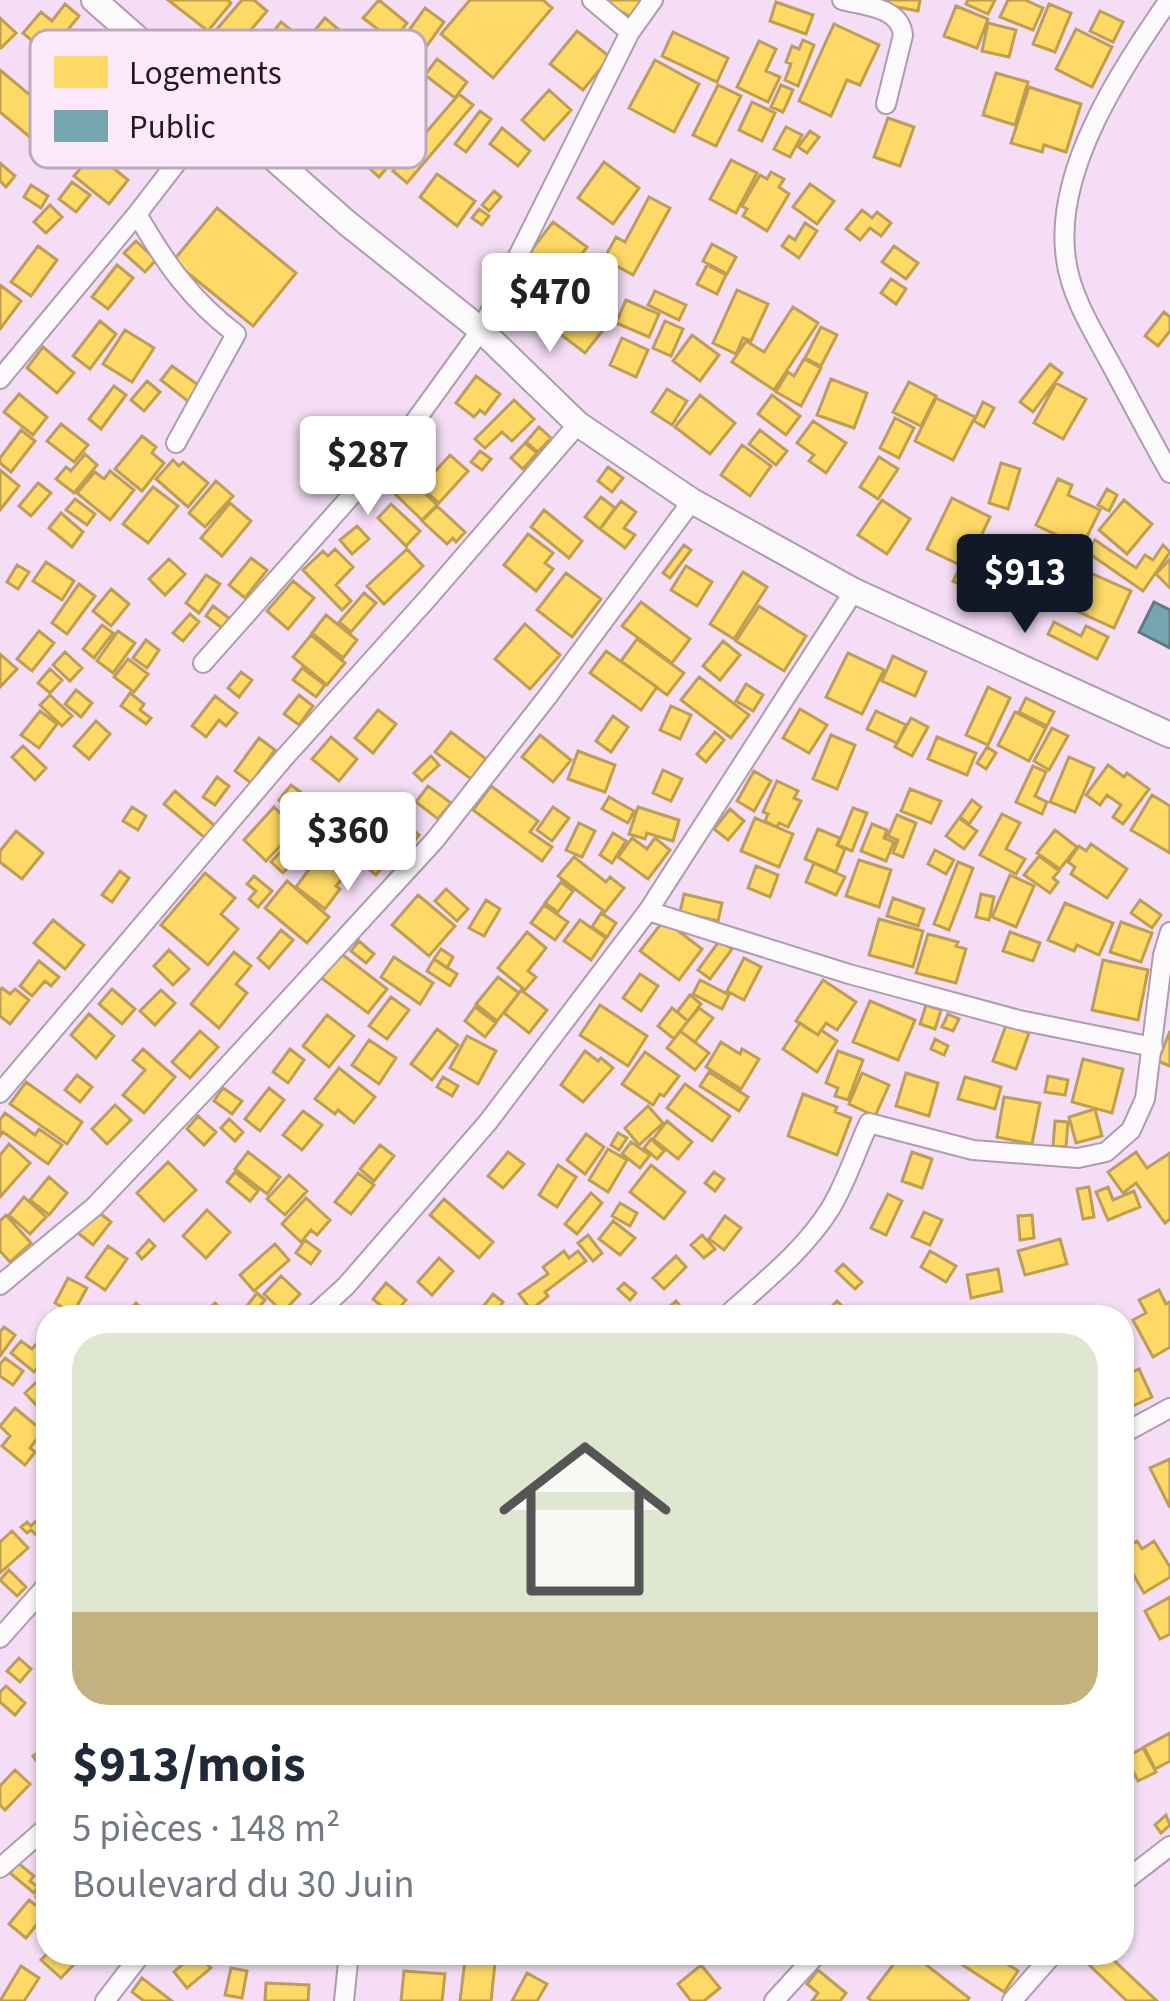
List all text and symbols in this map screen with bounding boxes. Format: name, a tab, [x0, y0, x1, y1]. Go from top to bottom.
legend	[30, 30, 426, 168]
text: Logements	[129, 50, 282, 97]
text: Public	[129, 104, 215, 151]
pin: $470	[479, 253, 621, 355]
text: $470	[509, 264, 591, 320]
pin: $287	[297, 416, 439, 518]
text: $287	[327, 427, 409, 483]
pin: $913	[954, 534, 1096, 636]
text: $913	[984, 545, 1066, 601]
pin: $360	[277, 792, 419, 894]
text: $360	[307, 803, 389, 859]
icon: home	[477, 1411, 693, 1627]
text: $913/mois	[72, 1729, 306, 1801]
text: 5 pièces · 148 m²	[72, 1801, 340, 1857]
text: Boulevard du 30 Juin	[72, 1857, 415, 1913]

